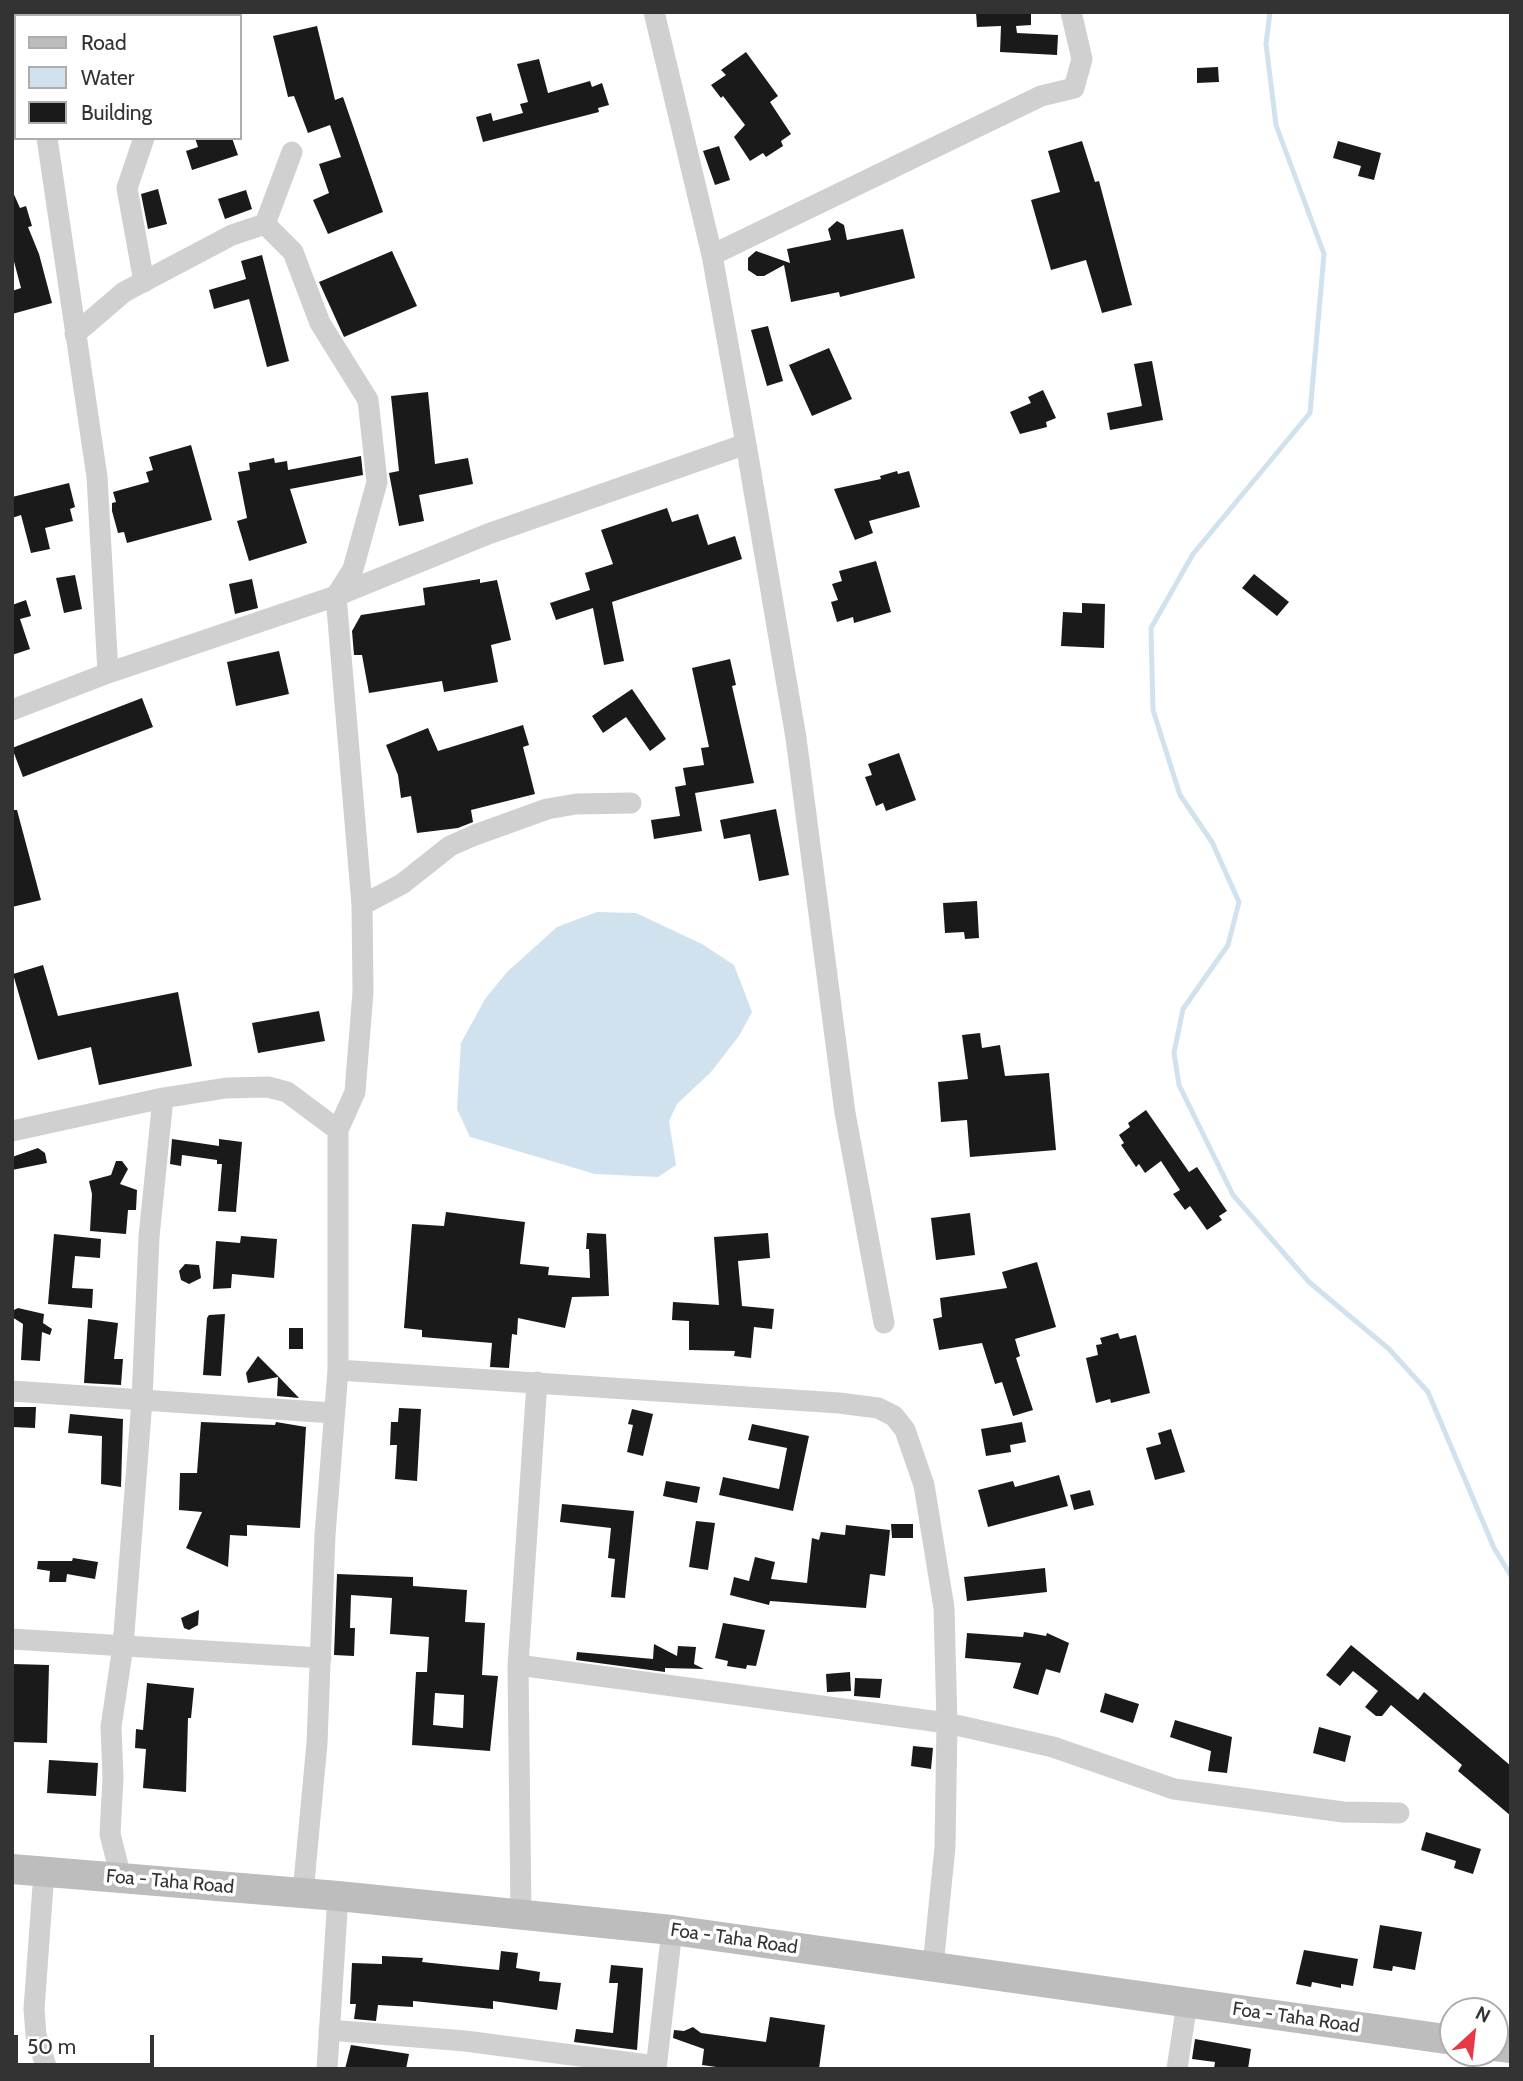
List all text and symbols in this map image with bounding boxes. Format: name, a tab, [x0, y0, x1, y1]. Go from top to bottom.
legend	[14, 14, 242, 140]
text: Road	[81, 30, 127, 55]
text: Water	[81, 65, 134, 90]
text: Building	[81, 100, 152, 125]
street label: Foa - Taha Road	[105, 1865, 235, 1899]
street label: Foa - Taha Road	[669, 1919, 799, 1959]
north arrow	[1439, 1997, 1509, 2067]
street label: Foa - Taha Road	[1231, 1998, 1361, 2038]
text: N	[1472, 2001, 1494, 2028]
scale bar	[18, 2022, 158, 2066]
text: 50 m	[27, 2034, 76, 2059]

